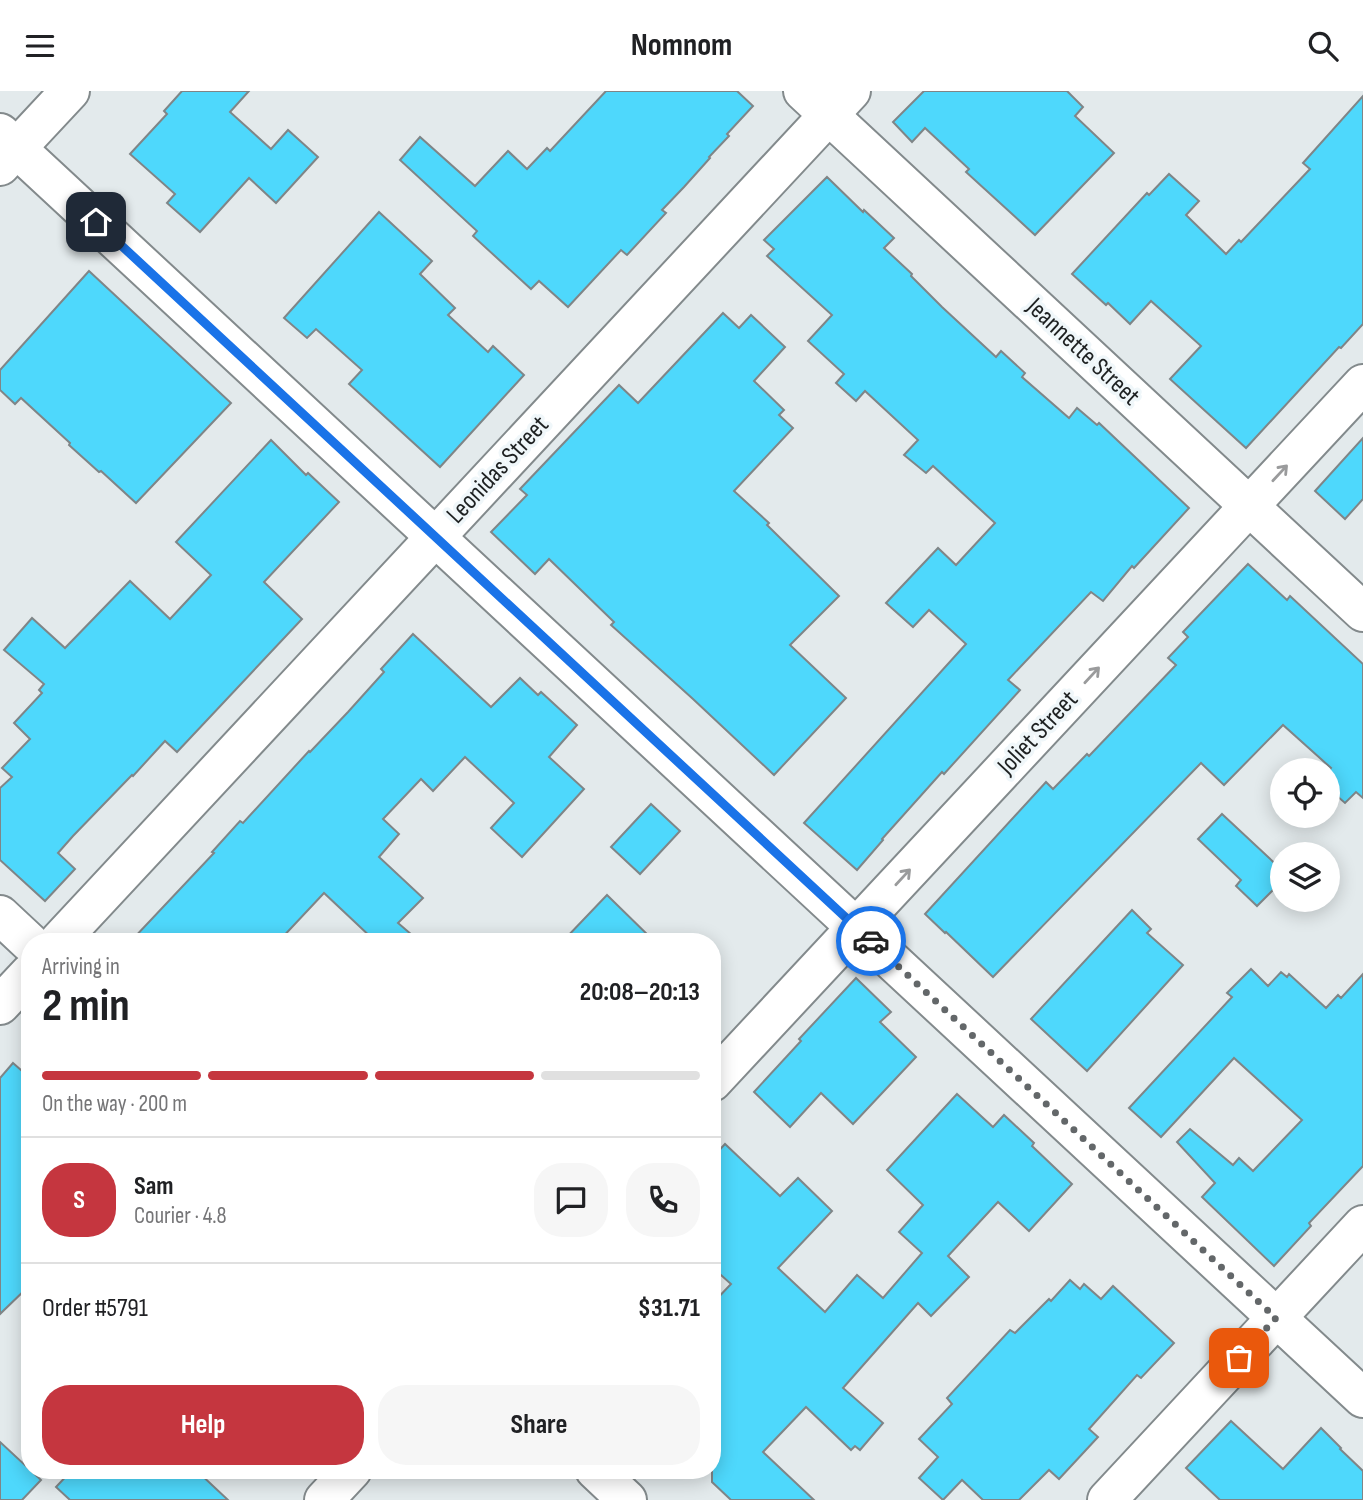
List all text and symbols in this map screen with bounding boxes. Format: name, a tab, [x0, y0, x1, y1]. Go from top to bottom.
text: Nomnom	[631, 26, 732, 65]
icon: menu	[21, 27, 59, 65]
icon: search	[1304, 27, 1342, 65]
pin	[66, 192, 126, 252]
icon: home	[77, 203, 115, 241]
street label: Jeannette Street	[1019, 291, 1146, 412]
street label: Leonidas Street	[440, 410, 556, 530]
one-way arrow	[1272, 465, 1289, 482]
one-way arrow	[1083, 667, 1100, 684]
street label: Joliet Street	[991, 684, 1085, 782]
map controls	[1270, 758, 1340, 912]
button: locate	[1270, 758, 1340, 828]
button: layers	[1270, 842, 1340, 912]
one-way arrow	[895, 868, 911, 886]
courier	[836, 906, 906, 976]
icon: car	[852, 922, 890, 960]
text: Arriving in	[42, 953, 120, 981]
text: 20:08–20:13	[580, 977, 700, 1008]
text: 2 min	[42, 979, 130, 1034]
text: On the way · 200 m	[42, 1090, 187, 1118]
button: chat	[534, 1163, 608, 1237]
button: phone	[626, 1163, 700, 1237]
text: Sam	[134, 1171, 174, 1202]
text: S	[73, 1185, 85, 1216]
text: Courier · 4.8	[134, 1202, 227, 1230]
text: Order #5791	[42, 1293, 148, 1324]
text: $31.71	[638, 1293, 700, 1324]
pin	[1209, 1328, 1269, 1388]
icon: bag	[1220, 1339, 1258, 1377]
button: Help	[42, 1385, 364, 1465]
button: Share	[378, 1385, 700, 1465]

